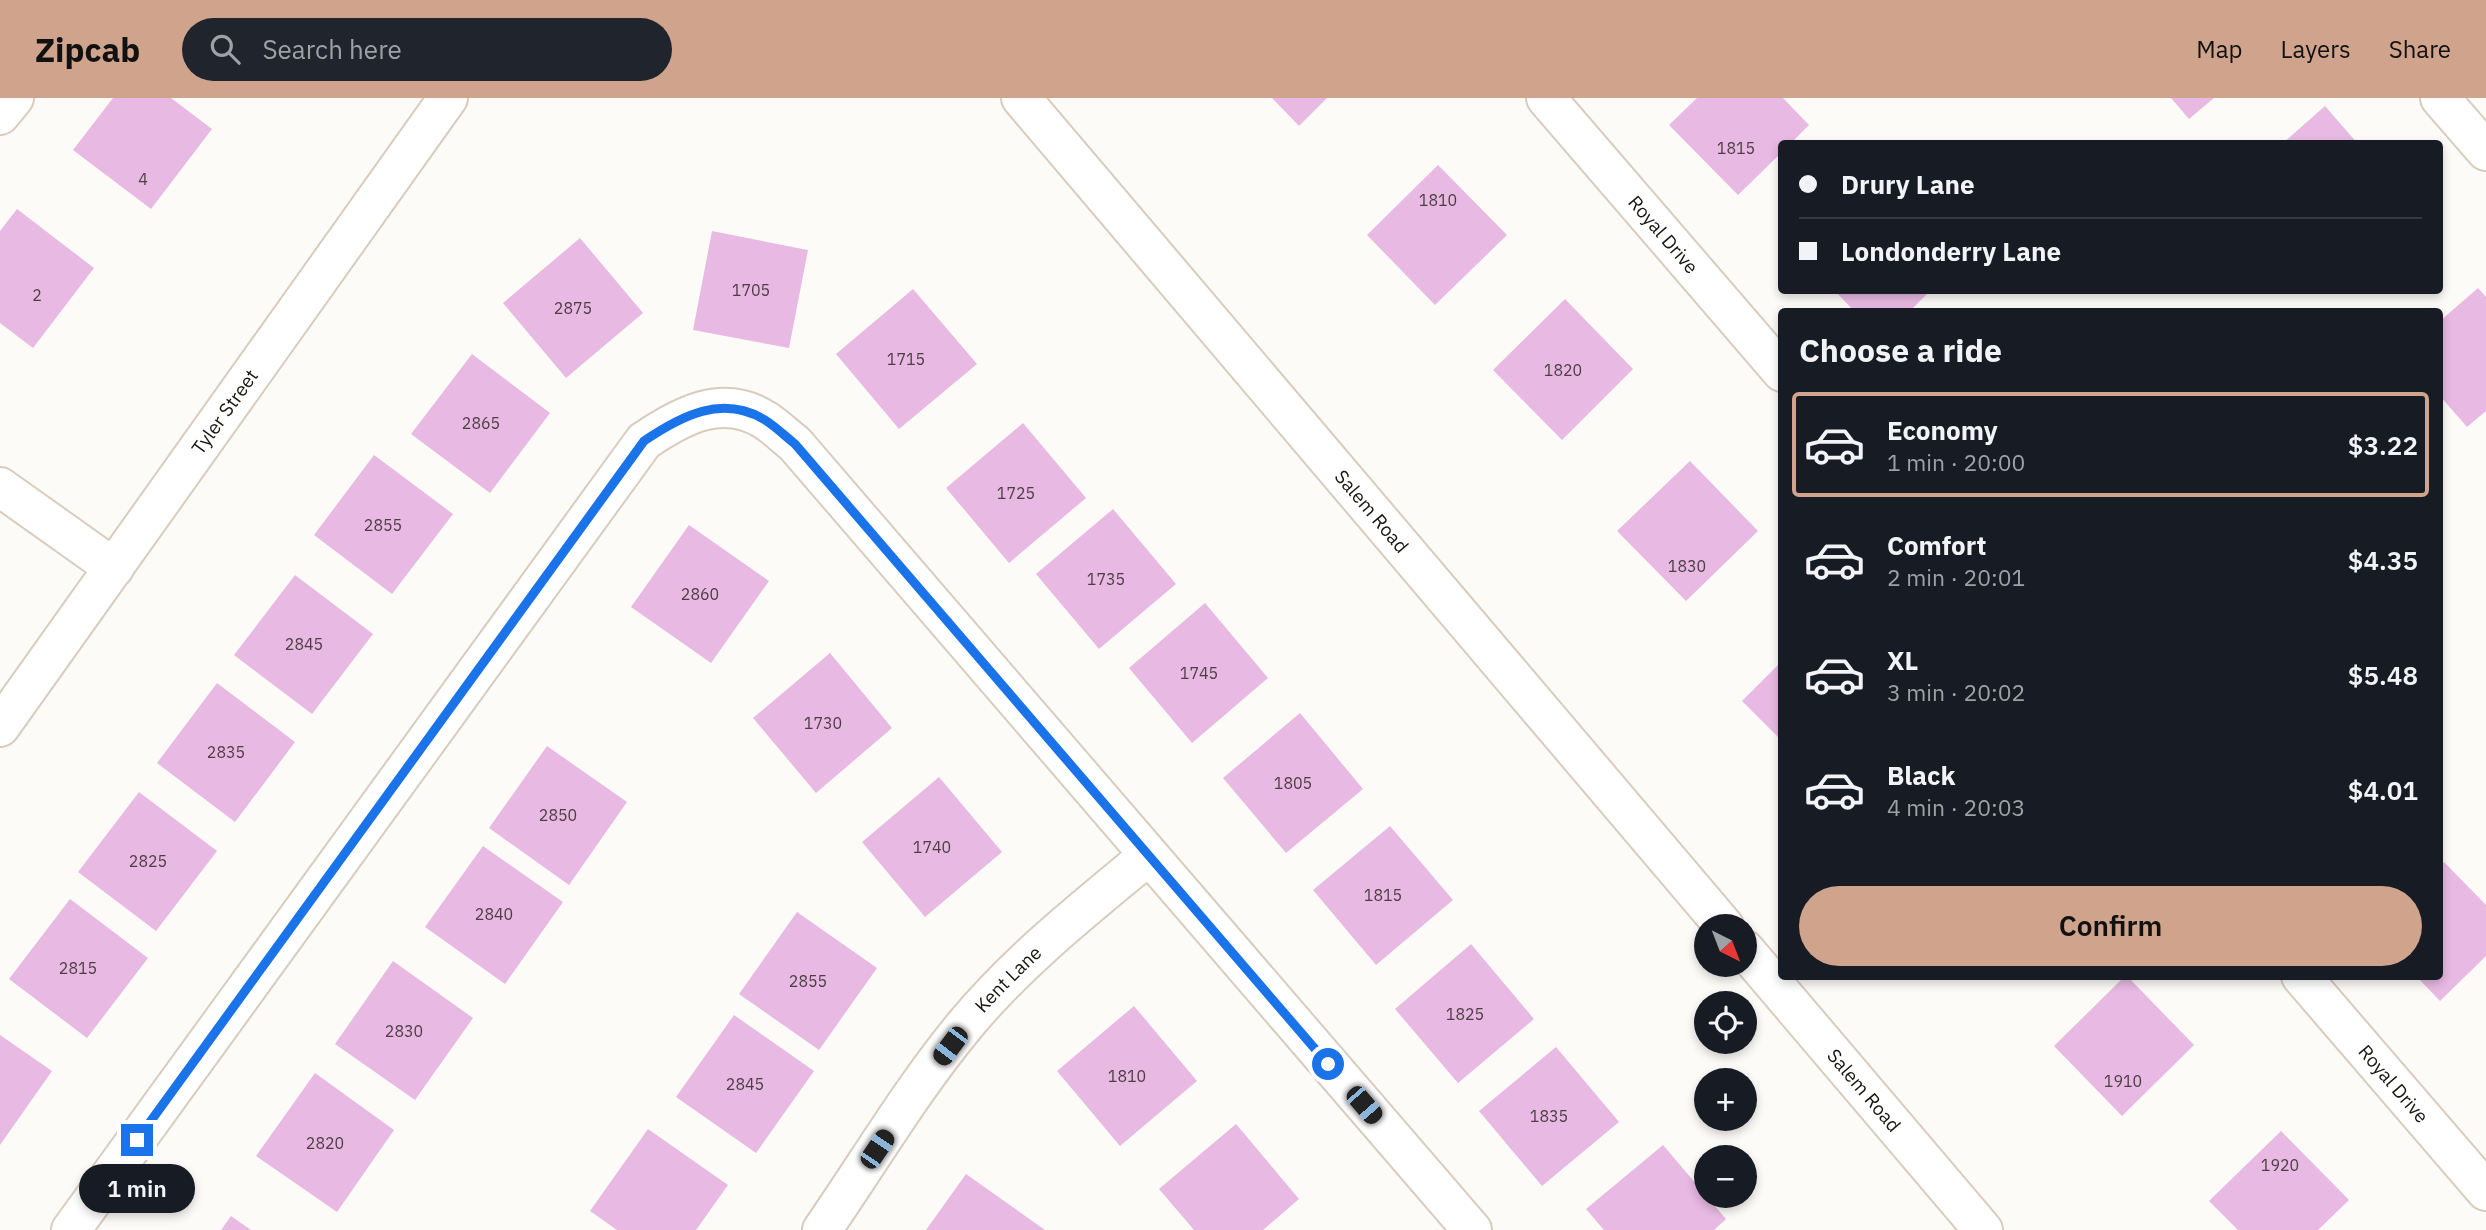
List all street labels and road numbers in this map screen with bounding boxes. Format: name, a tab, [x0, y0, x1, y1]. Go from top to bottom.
street label: Royal Drive	[1623, 190, 1704, 278]
street label: Tyler Street	[186, 365, 263, 459]
street label: Salem Road	[1330, 465, 1414, 558]
street label: Kent Lane	[969, 940, 1046, 1017]
street label: Royal Drive	[2353, 1040, 2434, 1128]
street label: Salem Road	[1822, 1044, 1906, 1137]

